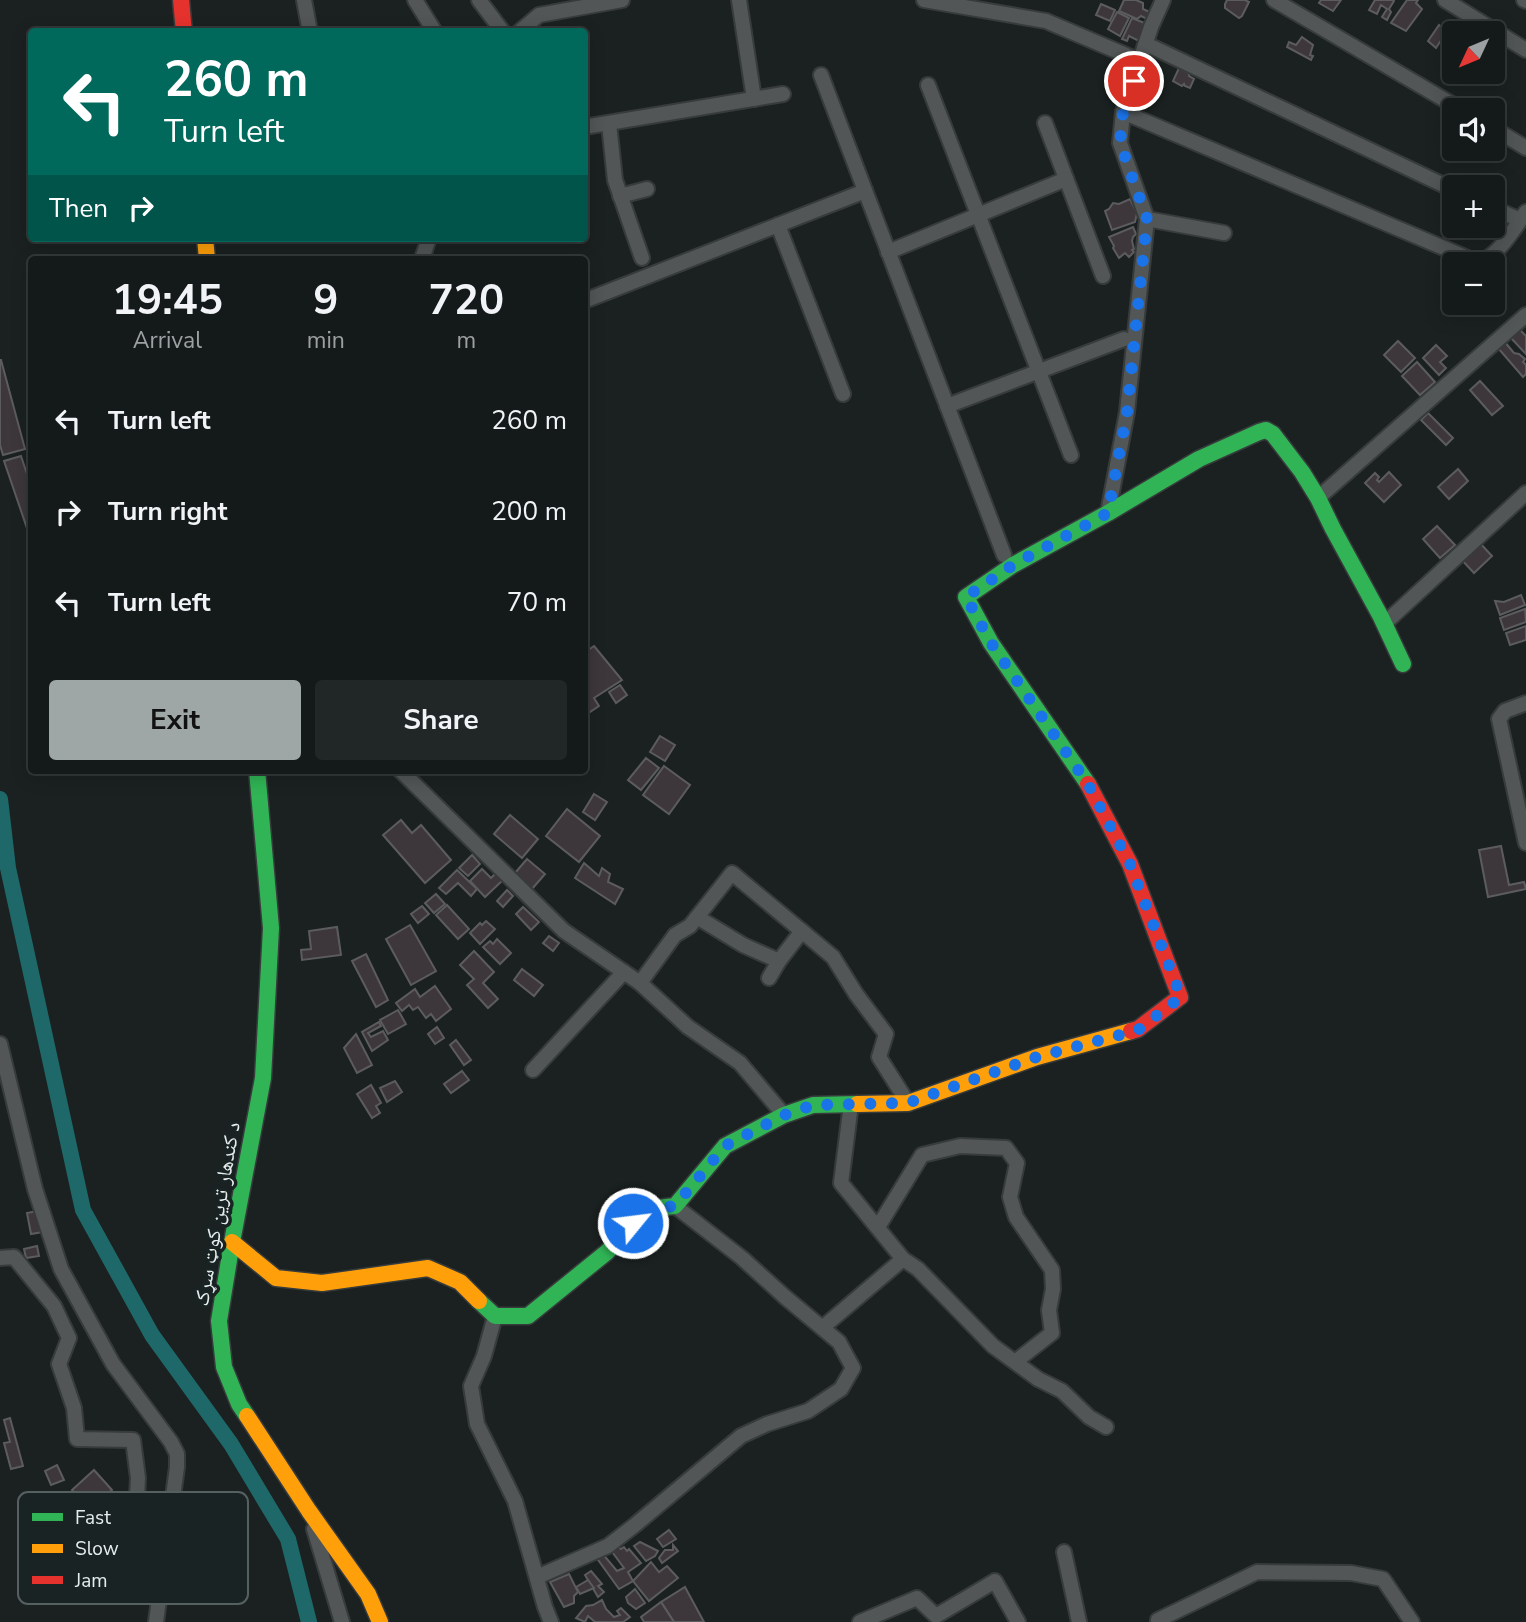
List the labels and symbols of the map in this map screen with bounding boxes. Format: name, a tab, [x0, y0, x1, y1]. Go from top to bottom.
north arrow	[1442, 21, 1505, 84]
pin	[1104, 51, 1164, 111]
street label: د کندهار ترين کوټ سړک	[187, 1120, 247, 1308]
position arrow	[596, 1186, 670, 1260]
legend	[18, 1492, 248, 1604]
text: Fast	[75, 1505, 111, 1531]
text: Slow	[75, 1536, 119, 1562]
text: Jam	[74, 1568, 108, 1594]

